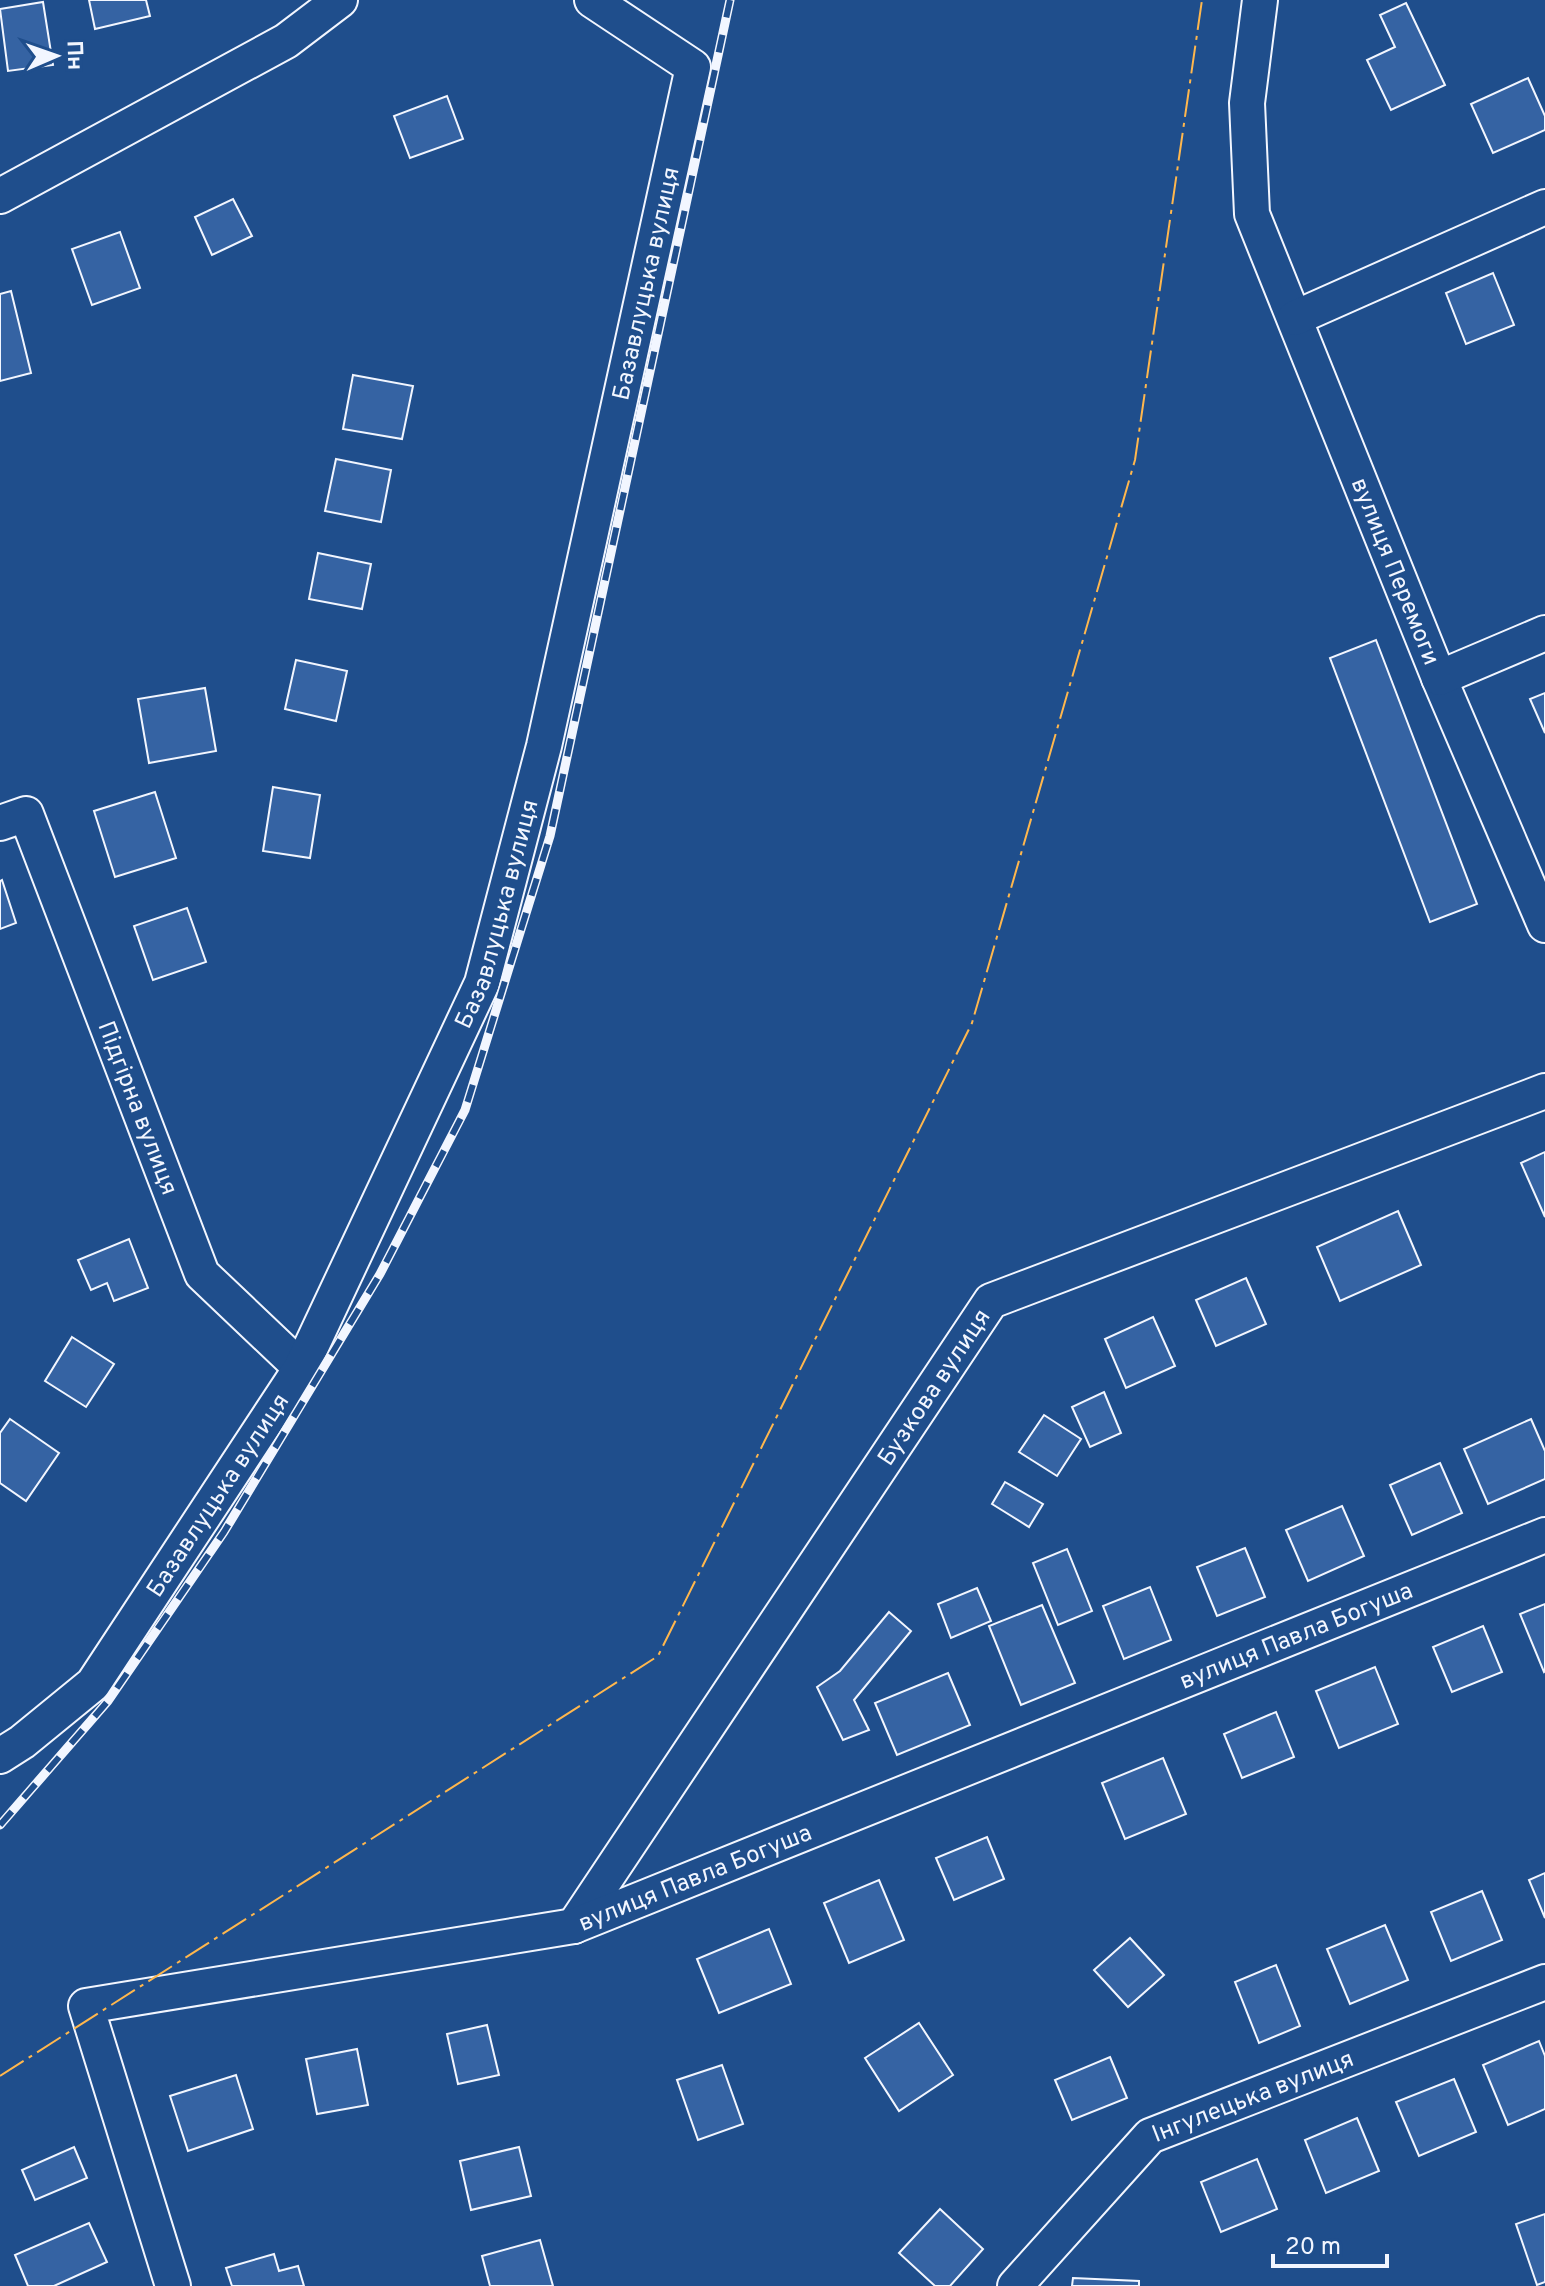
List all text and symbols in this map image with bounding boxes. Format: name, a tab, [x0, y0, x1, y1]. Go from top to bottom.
north arrow	[16, 16, 96, 96]
text: Пн	[59, 40, 87, 71]
street label: Базавлуцька вулиця	[607, 164, 688, 403]
street label: вулиця Перемоги	[1343, 474, 1445, 670]
street label: Базавлуцька вулиця	[450, 796, 546, 1034]
street label: Підгірна вулиця	[90, 1017, 183, 1200]
street label: Бузкова вулиця	[872, 1304, 998, 1472]
street label: Базавлуцька вулиця	[141, 1388, 297, 1604]
street label: вулиця Павла Богуша	[1176, 1577, 1418, 1698]
street label: вулиця Павла Богуша	[575, 1819, 817, 1940]
street label: Інгулецька вулиця	[1148, 2045, 1359, 2151]
scale bar	[1273, 2218, 1387, 2268]
text: 20 m	[1285, 2233, 1341, 2263]

